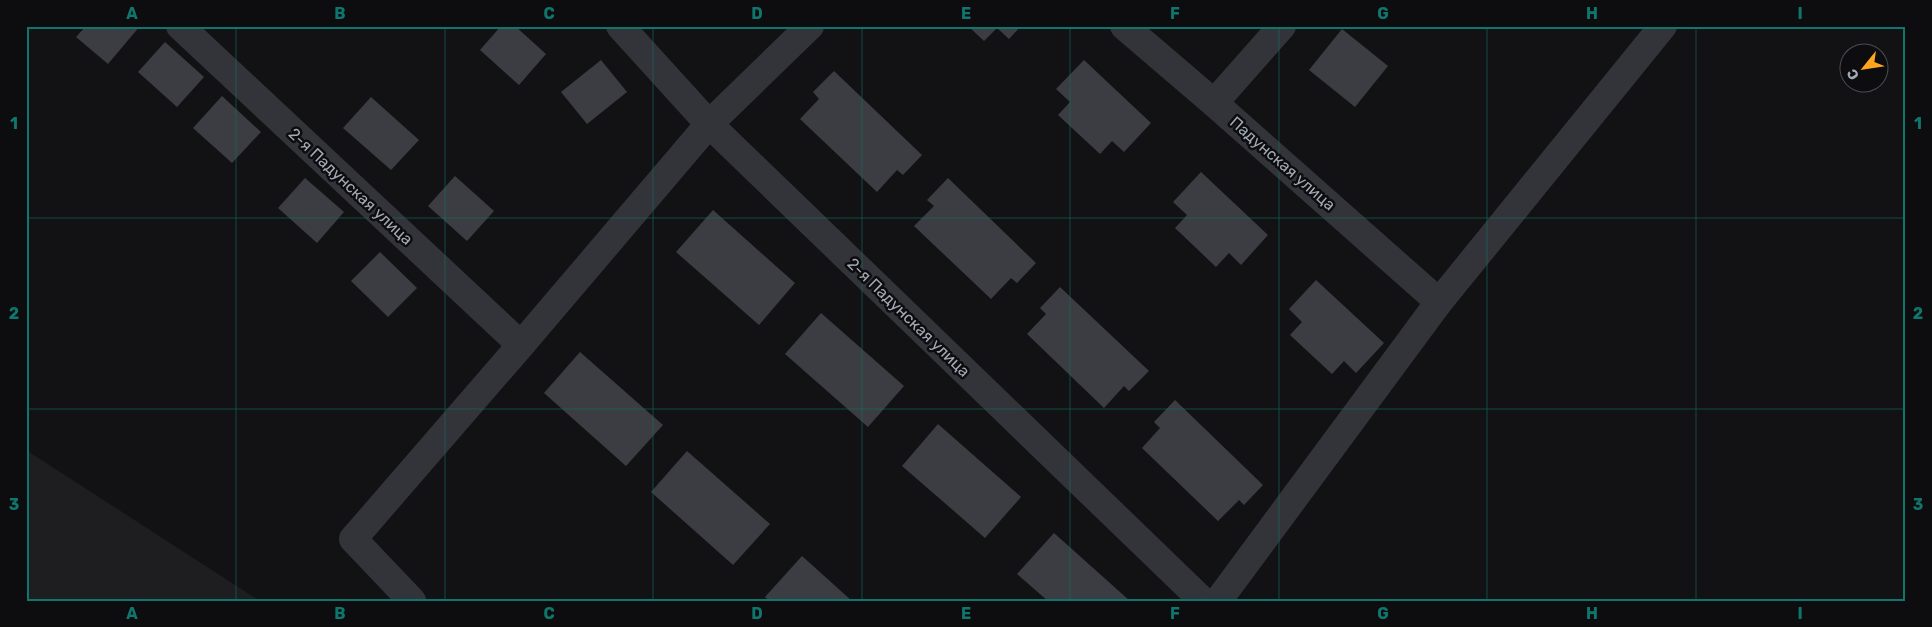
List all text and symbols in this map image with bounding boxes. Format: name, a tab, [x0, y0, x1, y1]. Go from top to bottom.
text: A	[126, 4, 138, 23]
text: B	[334, 4, 346, 23]
text: C	[543, 4, 555, 23]
text: D	[751, 4, 763, 23]
text: E	[961, 4, 971, 23]
text: F	[1170, 4, 1180, 23]
text: G	[1377, 4, 1389, 23]
text: H	[1586, 4, 1598, 23]
text: I	[1797, 4, 1803, 23]
north arrow	[1840, 42, 1890, 92]
text: С	[1843, 66, 1863, 83]
street label: Падунская улица	[1226, 112, 1339, 214]
text: 1	[10, 114, 18, 133]
text: 1	[1914, 114, 1922, 133]
street label: 2-я Падунская улица	[285, 124, 417, 249]
street label: 2-я Падунская улица	[844, 254, 974, 381]
text: 2	[9, 304, 19, 323]
text: 2	[1913, 304, 1923, 323]
text: 3	[9, 495, 19, 514]
text: 3	[1913, 495, 1923, 514]
text: A	[126, 604, 138, 623]
text: B	[334, 604, 346, 623]
text: C	[543, 604, 555, 623]
text: D	[751, 604, 763, 623]
text: E	[961, 604, 971, 623]
text: F	[1170, 604, 1180, 623]
text: G	[1377, 604, 1389, 623]
text: H	[1586, 604, 1598, 623]
text: I	[1797, 604, 1803, 623]

